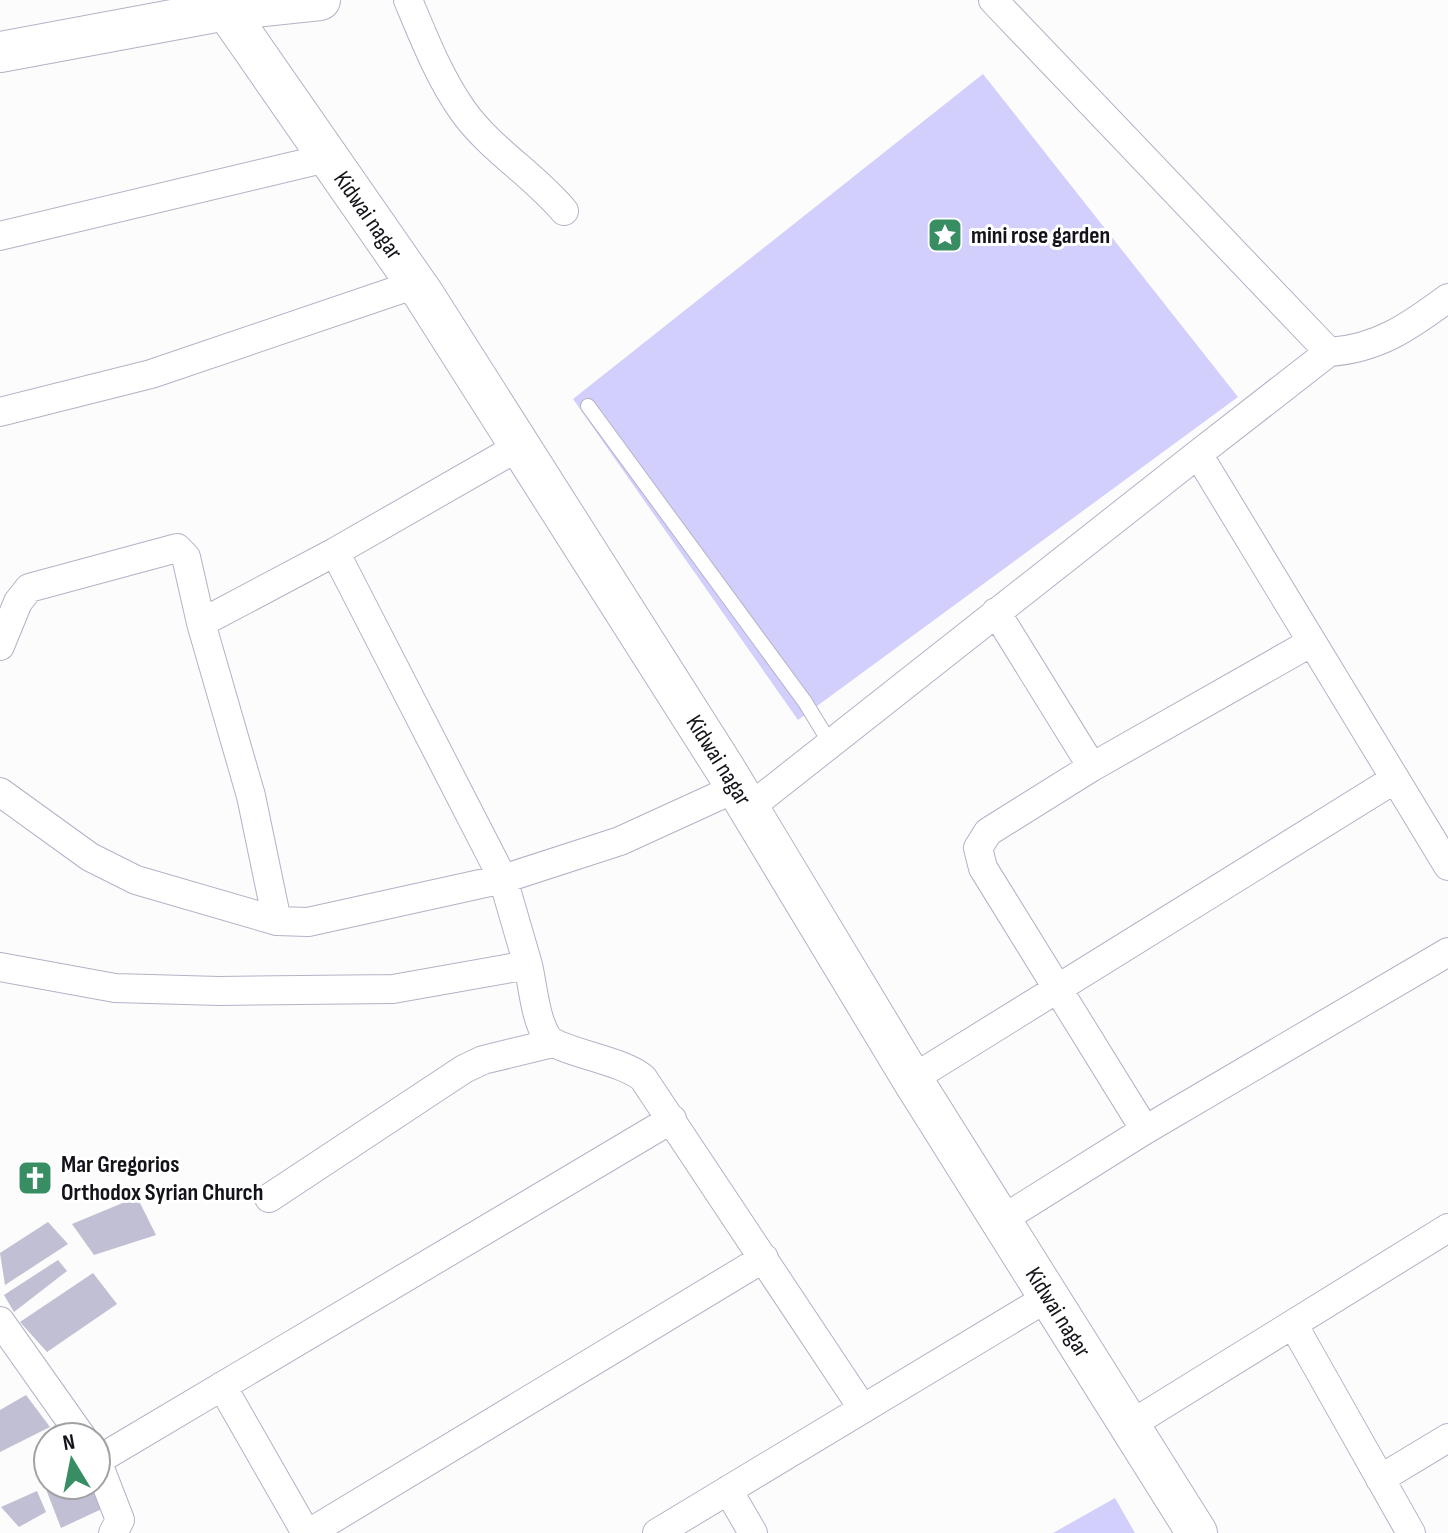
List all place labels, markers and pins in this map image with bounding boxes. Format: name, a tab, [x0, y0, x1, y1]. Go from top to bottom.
place icon: mini rose garden	[926, 216, 964, 254]
place label: mini rose garden	[971, 221, 1110, 250]
place label: Mar Gregorios Orthodox Syrian Church	[61, 1150, 263, 1207]
church icon: Mar Gregorios Orthodox Syrian Church	[16, 1159, 54, 1197]

